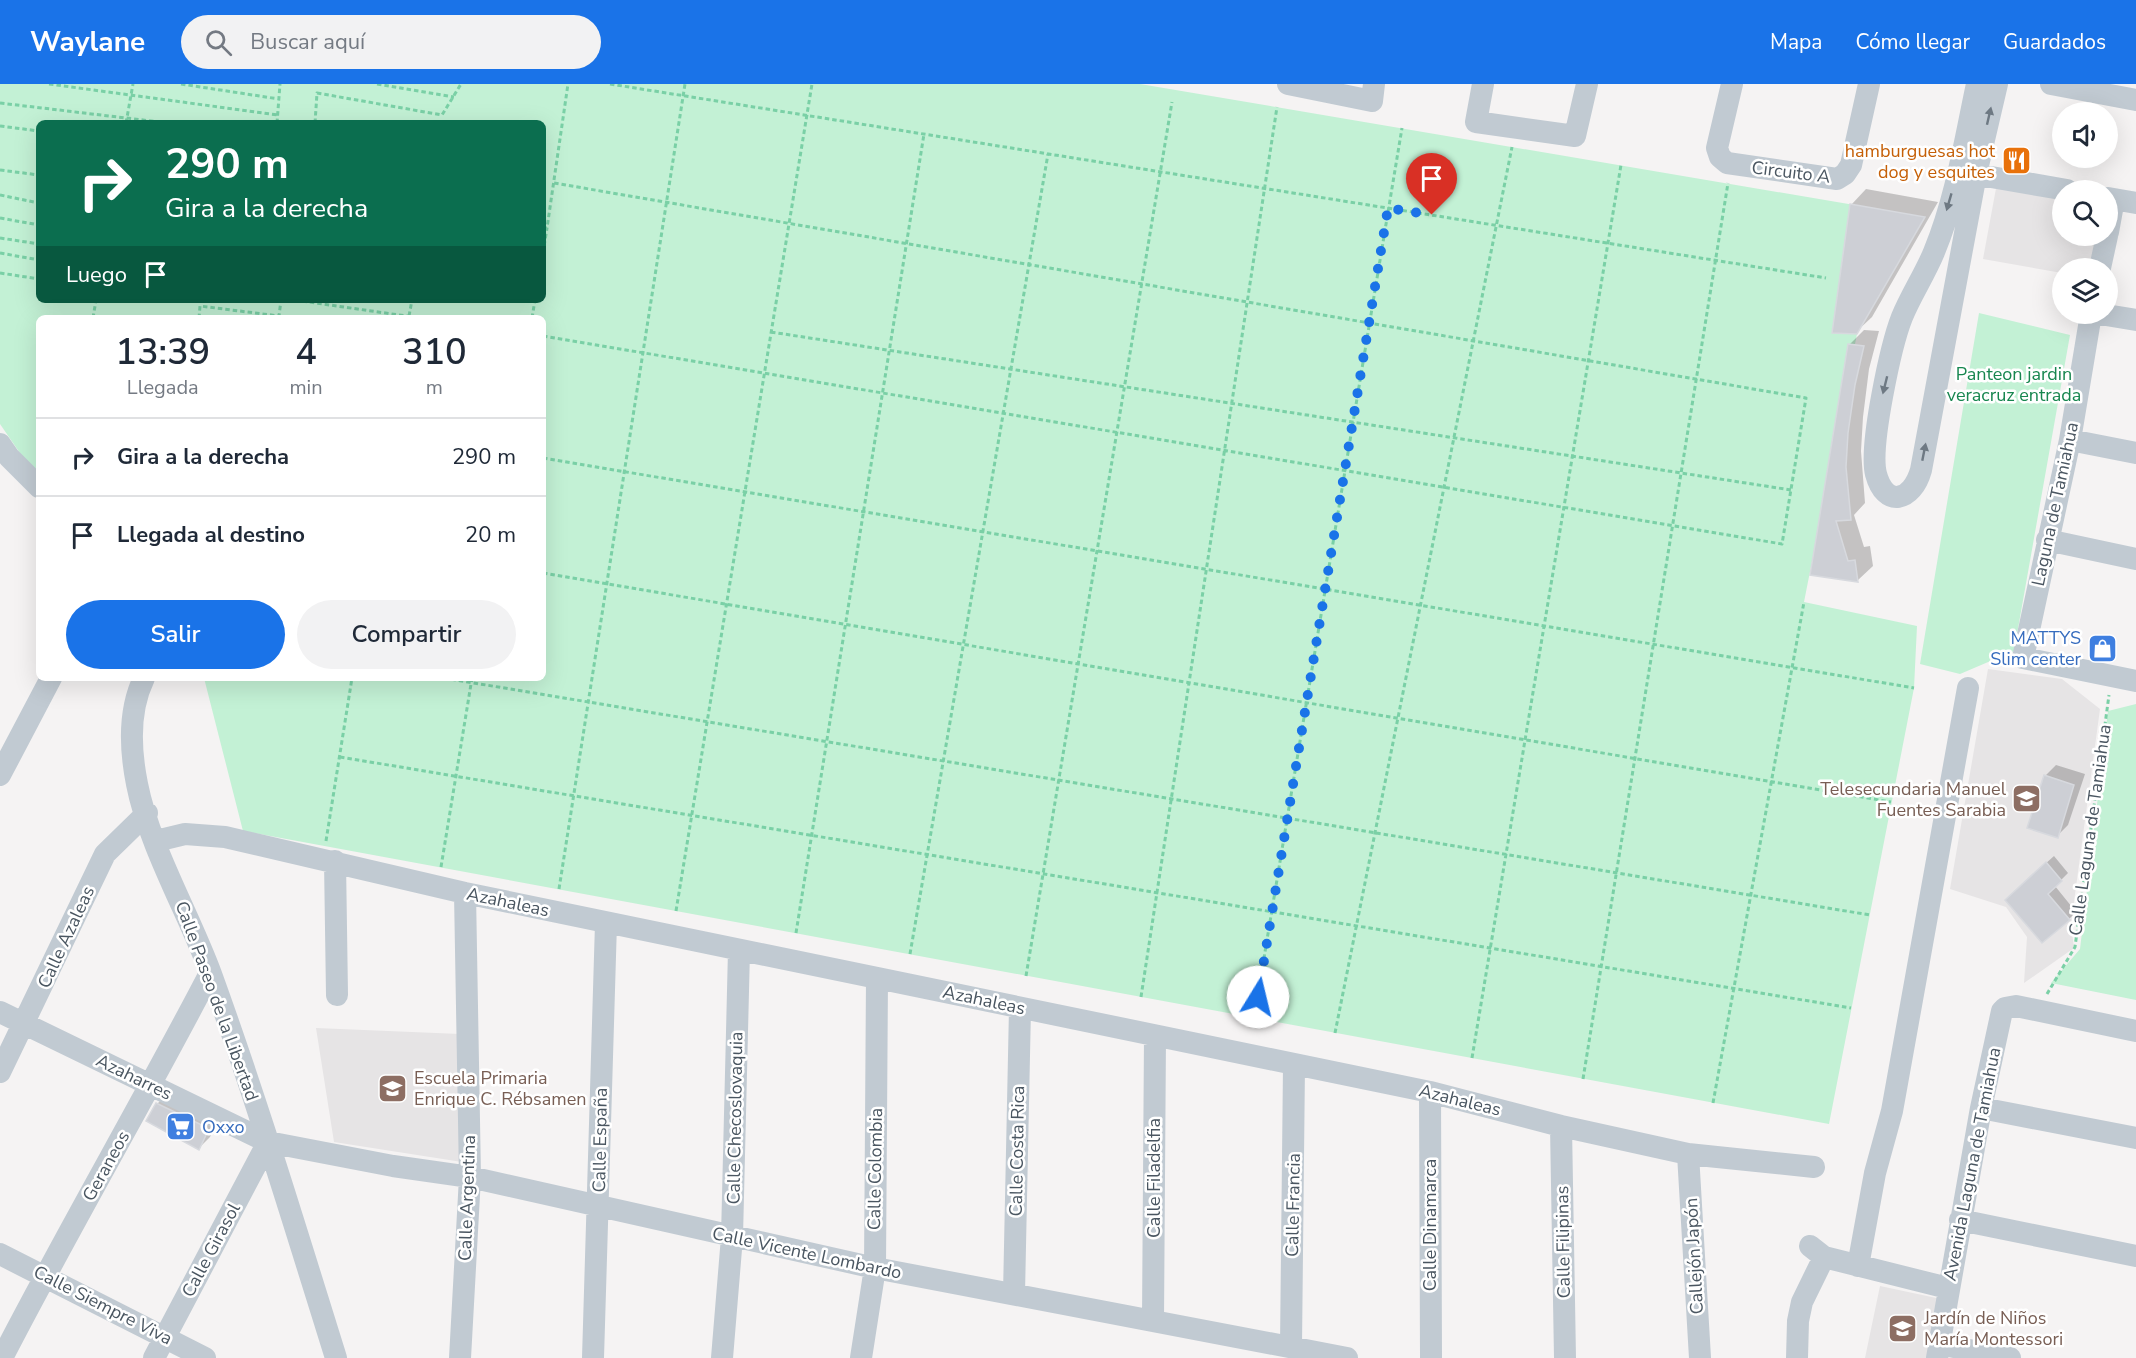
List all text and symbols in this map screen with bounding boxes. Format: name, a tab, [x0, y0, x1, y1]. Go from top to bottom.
search box	[181, 15, 601, 69]
text: Waylane	[30, 23, 145, 61]
icon: search	[202, 26, 235, 59]
text: Buscar aquí	[250, 27, 365, 57]
text: Mapa	[1770, 28, 1822, 56]
text: Cómo llegar	[1855, 28, 1970, 56]
text: Guardados	[2003, 28, 2106, 56]
map controls	[2052, 102, 2118, 324]
button: sound	[2052, 102, 2118, 168]
one-way arrow	[1985, 107, 1995, 125]
text: 290 m	[165, 136, 289, 193]
place label: hamburguesas hot dog y esquites	[1845, 139, 1996, 184]
icon: right	[66, 144, 144, 222]
restaurant icon: hamburguesas hot dog y esquites	[2000, 145, 2032, 177]
pin	[1406, 153, 1457, 215]
street label: Circuito A	[1750, 155, 1832, 189]
icon: arrive	[1415, 162, 1448, 195]
button: search	[2052, 180, 2118, 246]
text: Gira a la derecha	[165, 190, 368, 227]
one-way arrow	[1944, 193, 1953, 211]
icon: arrive	[139, 258, 172, 291]
button: layers	[2052, 258, 2118, 324]
text: Luego	[66, 260, 127, 290]
text: 13:39	[115, 328, 210, 377]
text: 4	[295, 328, 317, 377]
text: 310	[402, 328, 467, 377]
park label: Panteon jardin veracruz entrada	[1947, 362, 2081, 407]
text: Llegada	[127, 374, 199, 401]
text: min	[290, 374, 323, 401]
text: m	[426, 374, 443, 401]
one-way arrow	[1879, 376, 1889, 395]
street label: Laguna de Tamiahua	[2026, 420, 2084, 588]
icon: right	[66, 441, 99, 474]
text: Gira a la derecha	[117, 442, 289, 472]
text: 290 m	[452, 442, 516, 472]
one-way arrow	[1920, 442, 1929, 461]
icon: arrive	[66, 519, 99, 552]
text: Llegada al destino	[117, 520, 305, 550]
text: 20 m	[465, 520, 516, 550]
button: Salir	[66, 600, 285, 669]
button: Compartir	[297, 600, 516, 669]
place label: MATTYS Slim center	[1990, 626, 2082, 671]
shop icon: MATTYS Slim center	[2086, 632, 2118, 664]
street label: Calle Laguna de Tamiahua	[2063, 723, 2117, 937]
place label: Telesecundaria Manuel Fuentes Sarabia	[1820, 777, 2007, 822]
school or university icon: Telesecundaria Manuel Fuentes Sarabia	[2011, 783, 2043, 815]
street label: Calle Azaleas	[32, 882, 100, 992]
street label: Azahaleas	[465, 882, 551, 922]
street label: Calle Paseo de la Libertad	[170, 898, 264, 1104]
position arrow	[1226, 965, 1290, 1029]
street label: Azahaleas	[941, 980, 1027, 1020]
street label: Calle Checoslovaquia	[721, 1031, 749, 1205]
street label: Avenida Laguna de Tamiahua	[1938, 1045, 2006, 1283]
street label: Azaharres	[92, 1048, 176, 1106]
place label: Escuela Primaria Enrique C. Rébsamen	[414, 1066, 586, 1111]
school or university icon: Escuela Primaria Enrique C. Rébsamen	[377, 1072, 409, 1104]
street label: Azahaleas	[1416, 1078, 1504, 1122]
street label: Calle Costa Rica	[1004, 1085, 1030, 1217]
street label: Calle España	[587, 1087, 613, 1193]
street label: Calle Colombia	[862, 1108, 888, 1230]
supermarket icon: Oxxo	[165, 1111, 197, 1143]
place label: Oxxo	[202, 1115, 245, 1139]
street label: Calle Filadelfia	[1142, 1118, 1166, 1238]
street label: Geraneos	[77, 1127, 135, 1205]
street label: Calle Argentina	[453, 1135, 481, 1261]
street label: Calle Francia	[1280, 1153, 1306, 1257]
street label: Calle Dinamarca	[1418, 1159, 1442, 1291]
street label: Calle Filipinas	[1550, 1185, 1576, 1299]
street label: Callejón Japón	[1679, 1197, 1709, 1315]
street label: Calle Girasol	[176, 1198, 246, 1301]
street label: Calle Vicente Lombardo	[710, 1221, 904, 1285]
street label: Calle Siempre Viva	[30, 1260, 176, 1350]
place label: Jardín de Niños María Montessori	[1923, 1306, 2063, 1351]
school or university icon: Jardín de Niños María Montessori	[1887, 1312, 1919, 1344]

